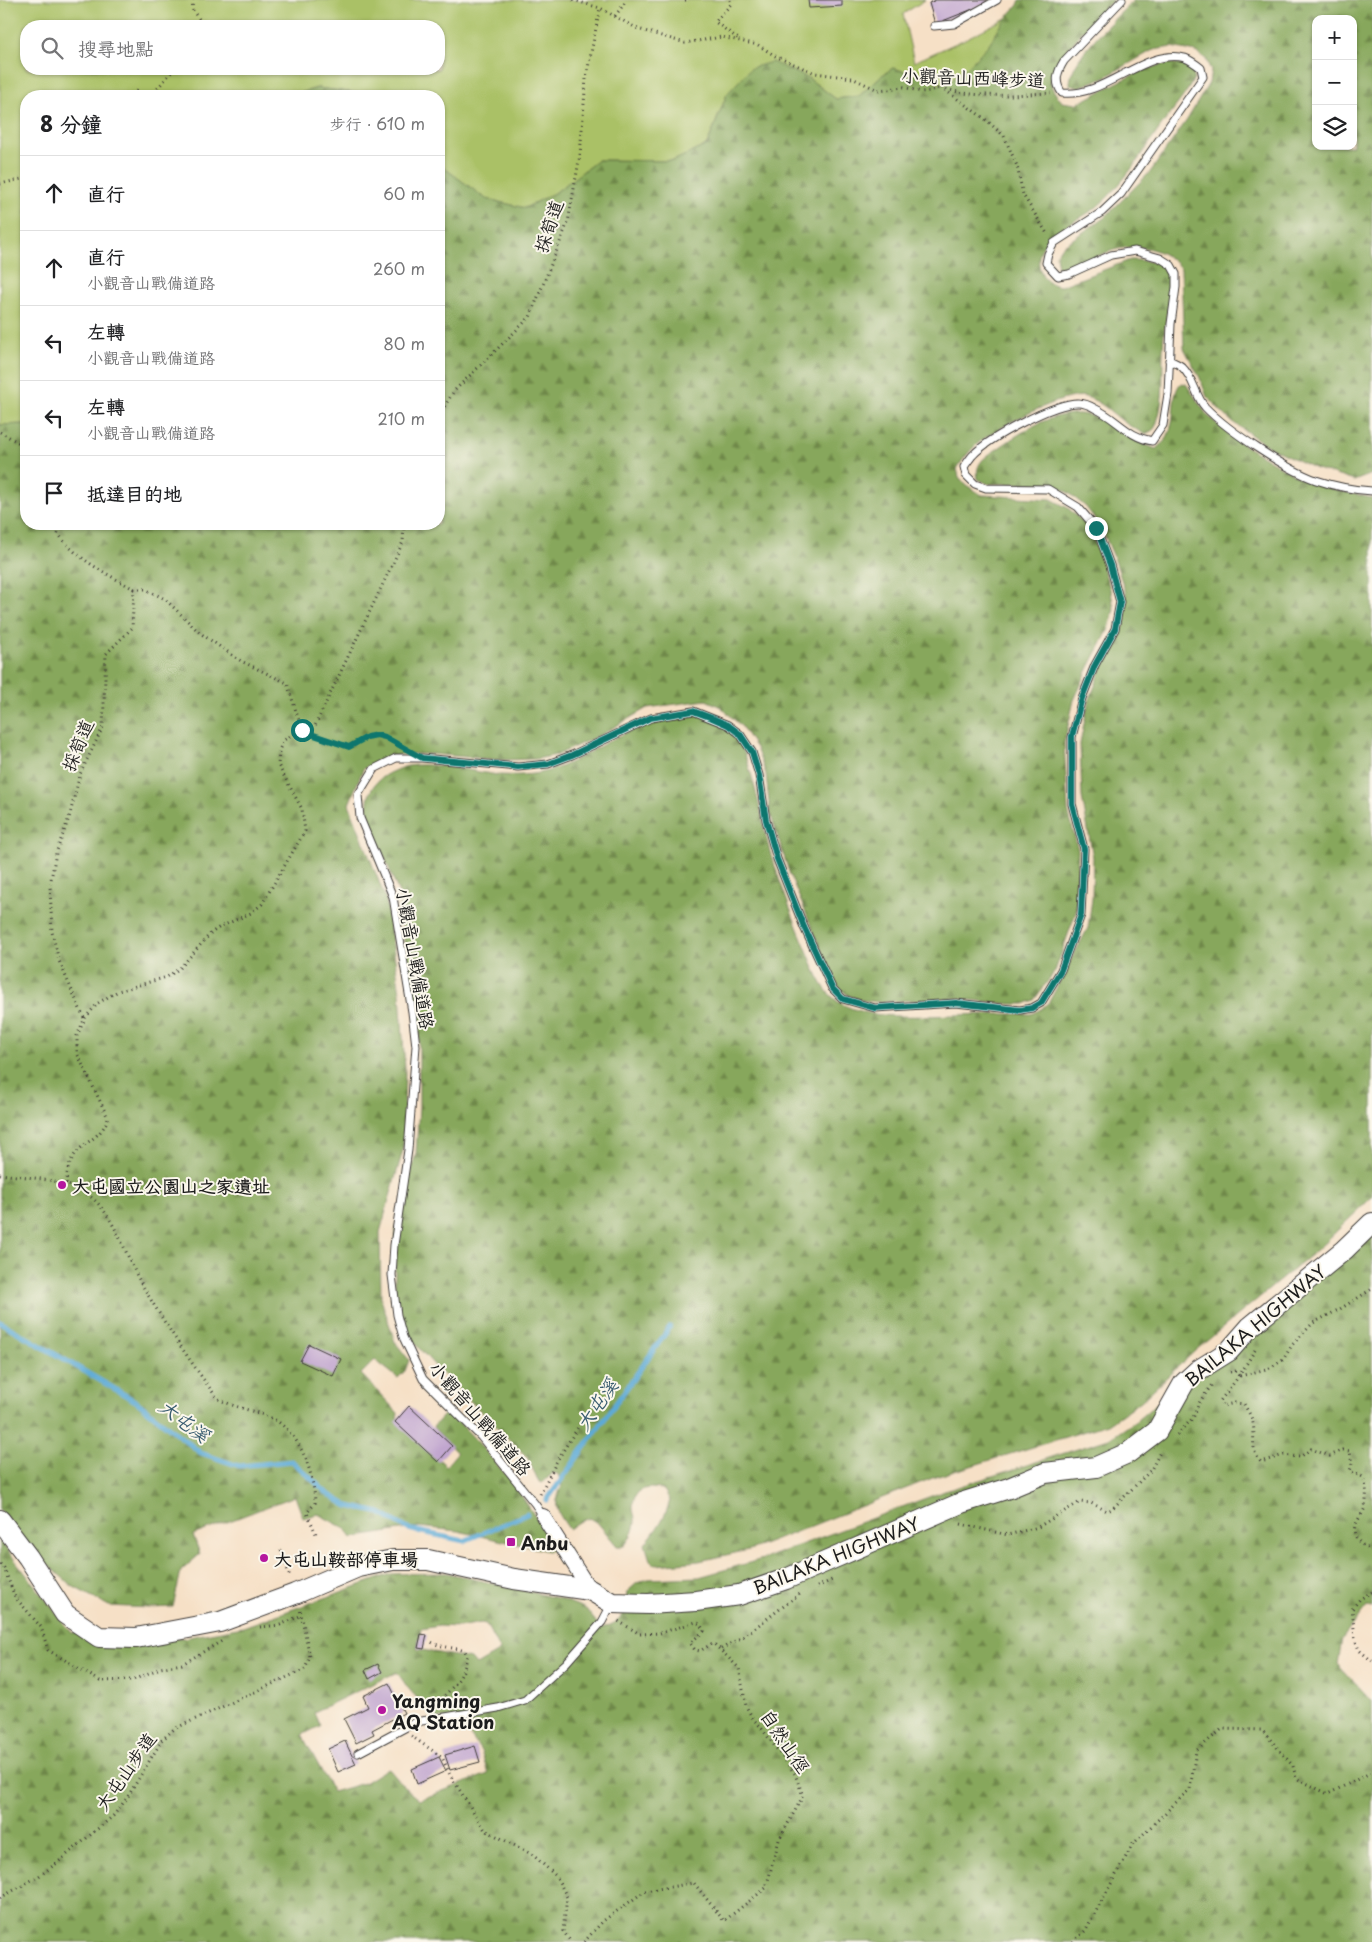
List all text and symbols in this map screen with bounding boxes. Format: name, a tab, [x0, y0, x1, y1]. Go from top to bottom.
map controls	[1312, 15, 1357, 150]
button: +	[1312, 15, 1357, 60]
search box	[20, 20, 445, 75]
icon: search	[38, 34, 66, 62]
text: 搜尋地點	[78, 34, 154, 62]
button: −	[1312, 60, 1357, 105]
street label: 小觀音山西峰步道	[901, 61, 1045, 93]
button: layers	[1312, 105, 1357, 150]
text: 8 分鐘	[40, 107, 102, 139]
text: 步行 · 610 m	[330, 111, 425, 135]
icon: ahead	[40, 179, 68, 207]
text: 直行	[87, 179, 125, 207]
text: 60 m	[383, 181, 425, 205]
street label: 採筍道	[527, 196, 569, 256]
text: 直行	[87, 242, 125, 270]
icon: ahead	[40, 254, 68, 282]
text: 260 m	[373, 256, 425, 280]
text: 小觀音山戰備道路	[87, 270, 215, 294]
text: 左轉	[87, 317, 125, 345]
icon: left	[40, 329, 68, 357]
text: 80 m	[383, 331, 425, 355]
text: 小觀音山戰備道路	[87, 345, 215, 369]
text: 左轉	[87, 392, 125, 420]
icon: left	[40, 404, 68, 432]
text: 210 m	[377, 406, 425, 430]
text: 小觀音山戰備道路	[87, 420, 215, 444]
icon: arrive	[40, 479, 68, 507]
text: 抵達目的地	[87, 479, 182, 507]
route end	[1085, 517, 1108, 540]
street label: 採筍道	[54, 715, 100, 775]
route start	[291, 719, 314, 742]
street label: 小觀音山戰備道路	[390, 885, 442, 1031]
place label: 大屯國立公園山之家遺址	[72, 1172, 270, 1199]
marker: 大屯國立公園山之家遺址	[56, 1179, 68, 1191]
street label: BAILAKA HIGHWAY	[1178, 1257, 1332, 1392]
street label: 小觀音山戰備道路	[424, 1355, 538, 1481]
water label: 大屯溪	[568, 1372, 624, 1435]
water label: 大屯溪	[154, 1392, 217, 1449]
street label: BAILAKA HIGHWAY	[749, 1509, 924, 1601]
place label: Anbu	[521, 1529, 568, 1556]
marker: Anbu	[505, 1536, 517, 1548]
place label: 大屯山鞍部停車場	[274, 1545, 418, 1572]
marker: 大屯山鞍部停車場	[258, 1552, 270, 1564]
place label: Yangming AQ Station	[391, 1687, 494, 1735]
marker: Yangming AQ Station	[376, 1704, 388, 1716]
street label: 自然山徑	[755, 1704, 817, 1778]
street label: 大屯山步道	[88, 1726, 162, 1816]

